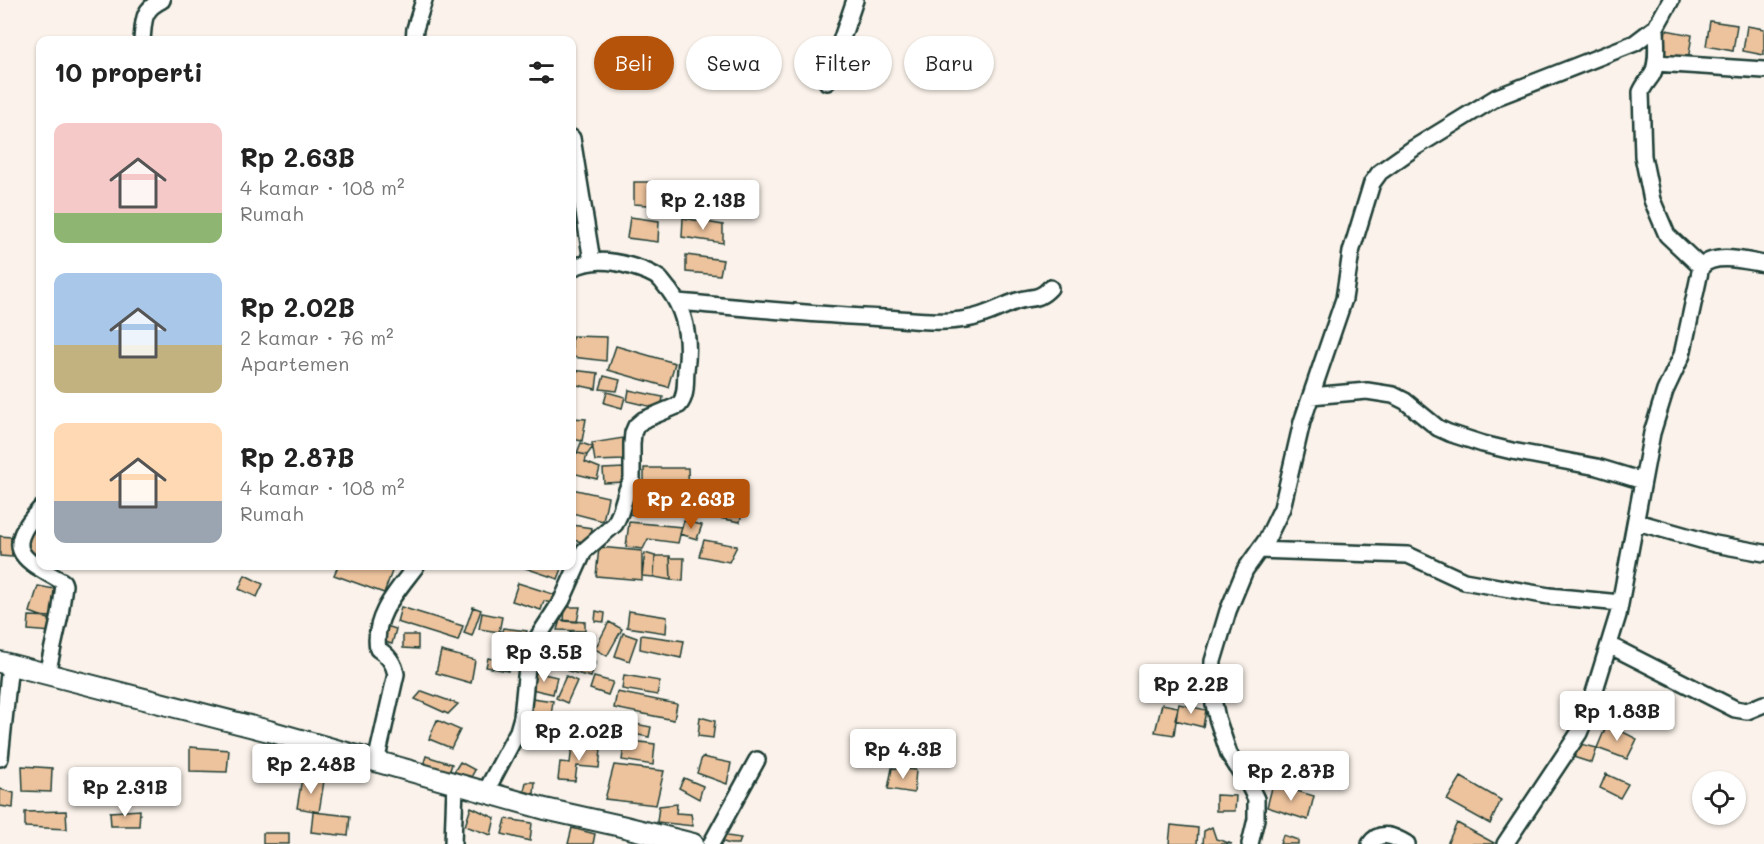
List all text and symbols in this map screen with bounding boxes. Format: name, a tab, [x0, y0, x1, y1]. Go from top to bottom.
chip: Beli	[594, 36, 674, 90]
chip: Sewa	[686, 36, 782, 90]
chip: Filter	[794, 36, 892, 90]
chip: Baru	[904, 36, 994, 90]
text: 10 properti	[54, 55, 203, 89]
icon: filters	[525, 56, 558, 89]
text: Rp 2.63B	[240, 140, 355, 174]
icon: home	[102, 147, 174, 219]
text: 4 kamar · 108 m²	[240, 174, 404, 200]
pin: Rp 2.13B	[641, 180, 765, 231]
text: Rp 2.13B	[660, 186, 746, 212]
text: Rumah	[240, 200, 303, 226]
text: Rp 2.02B	[240, 290, 355, 324]
icon: home	[102, 297, 174, 369]
text: 2 kamar · 76 m²	[240, 324, 394, 350]
text: Apartemen	[240, 350, 349, 376]
text: Rp 2.87B	[240, 440, 354, 474]
icon: home	[102, 447, 174, 519]
text: 4 kamar · 108 m²	[240, 474, 404, 500]
pin: Rp 2.63B	[629, 479, 753, 530]
text: Rp 2.63B	[647, 485, 735, 511]
text: Rumah	[240, 500, 303, 526]
pin: Rp 3.5B	[489, 632, 599, 683]
text: Rp 3.5B	[506, 638, 582, 664]
pin: Rp 2.2B	[1136, 664, 1246, 715]
text: Rp 2.2B	[1153, 670, 1229, 696]
pin: Rp 1.83B	[1555, 691, 1679, 742]
text: Rp 1.83B	[1574, 697, 1660, 723]
pin: Rp 2.02B	[517, 711, 641, 762]
text: Rp 2.02B	[535, 717, 623, 743]
pin: Rp 4.3B	[848, 729, 958, 780]
text: Rp 4.3B	[864, 735, 942, 761]
pin: Rp 2.48B	[249, 744, 373, 795]
text: Rp 2.48B	[266, 750, 356, 776]
pin: Rp 2.87B	[1229, 751, 1353, 802]
text: Rp 2.87B	[1247, 757, 1335, 783]
pin: Rp 2.31B	[63, 767, 187, 818]
map controls	[1692, 771, 1746, 825]
button: locate	[1692, 771, 1746, 825]
text: Rp 2.31B	[82, 773, 168, 799]

